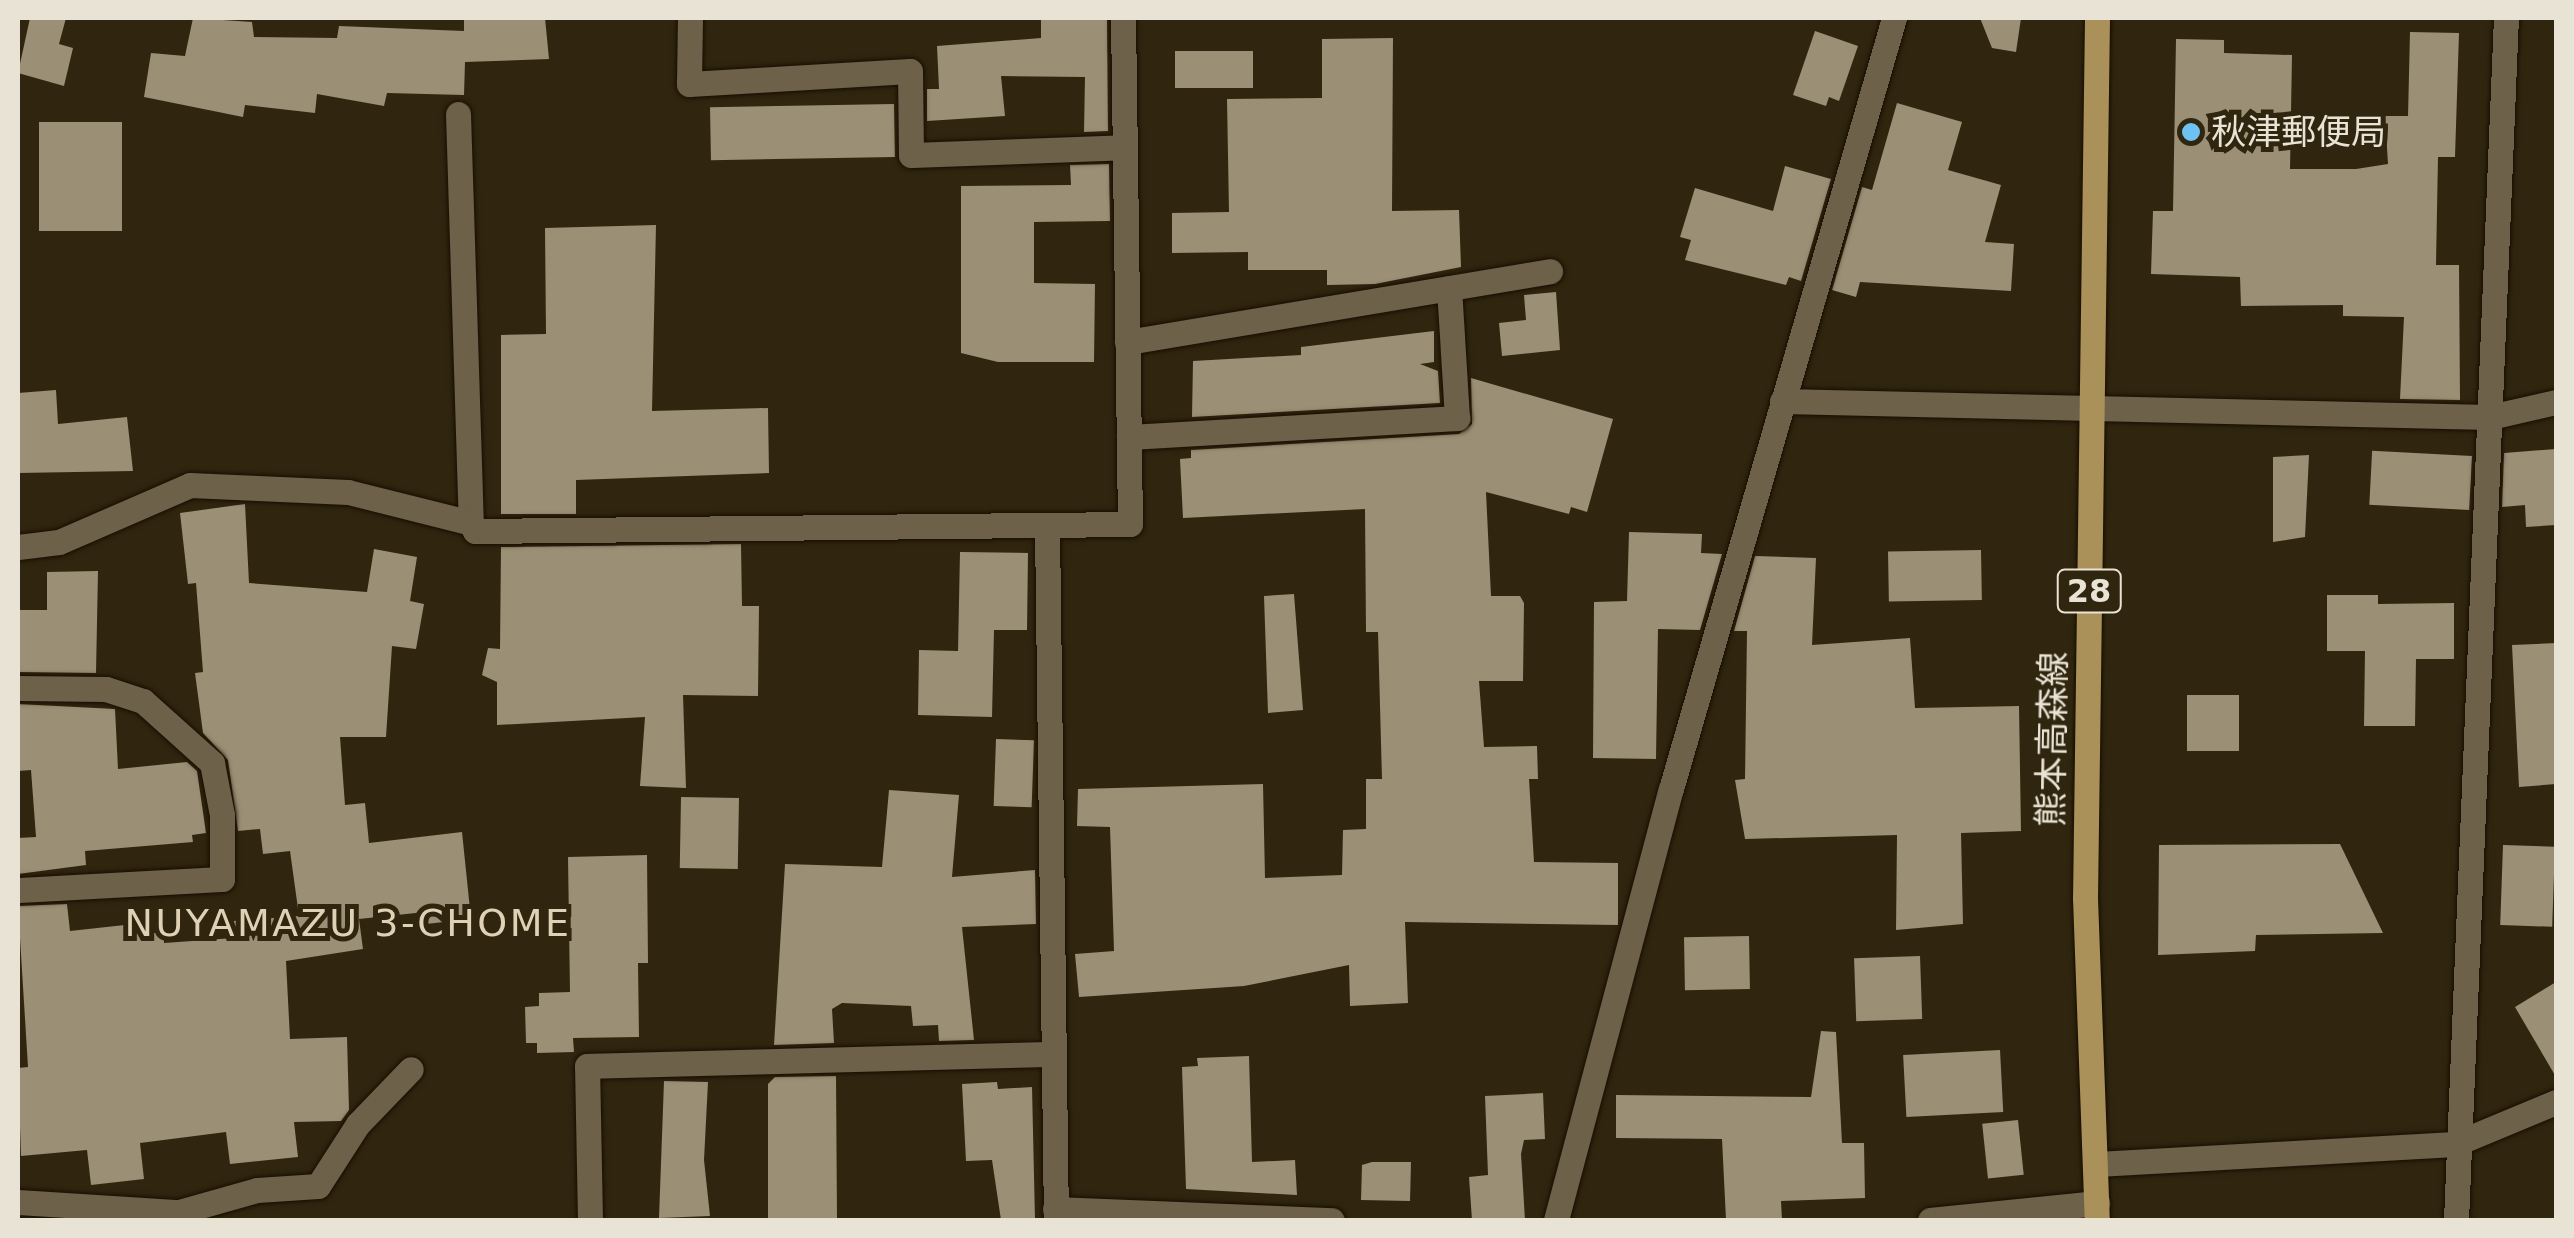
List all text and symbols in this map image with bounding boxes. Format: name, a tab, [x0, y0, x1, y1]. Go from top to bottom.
place label: 秋津郵便局	[2211, 111, 2386, 153]
marker: 秋津郵便局	[2180, 121, 2202, 143]
road number: 28	[2056, 564, 2122, 618]
street label: 熊本高森線	[2029, 651, 2075, 827]
district label: NUYAMAZU 3-CHOME	[125, 901, 571, 947]

